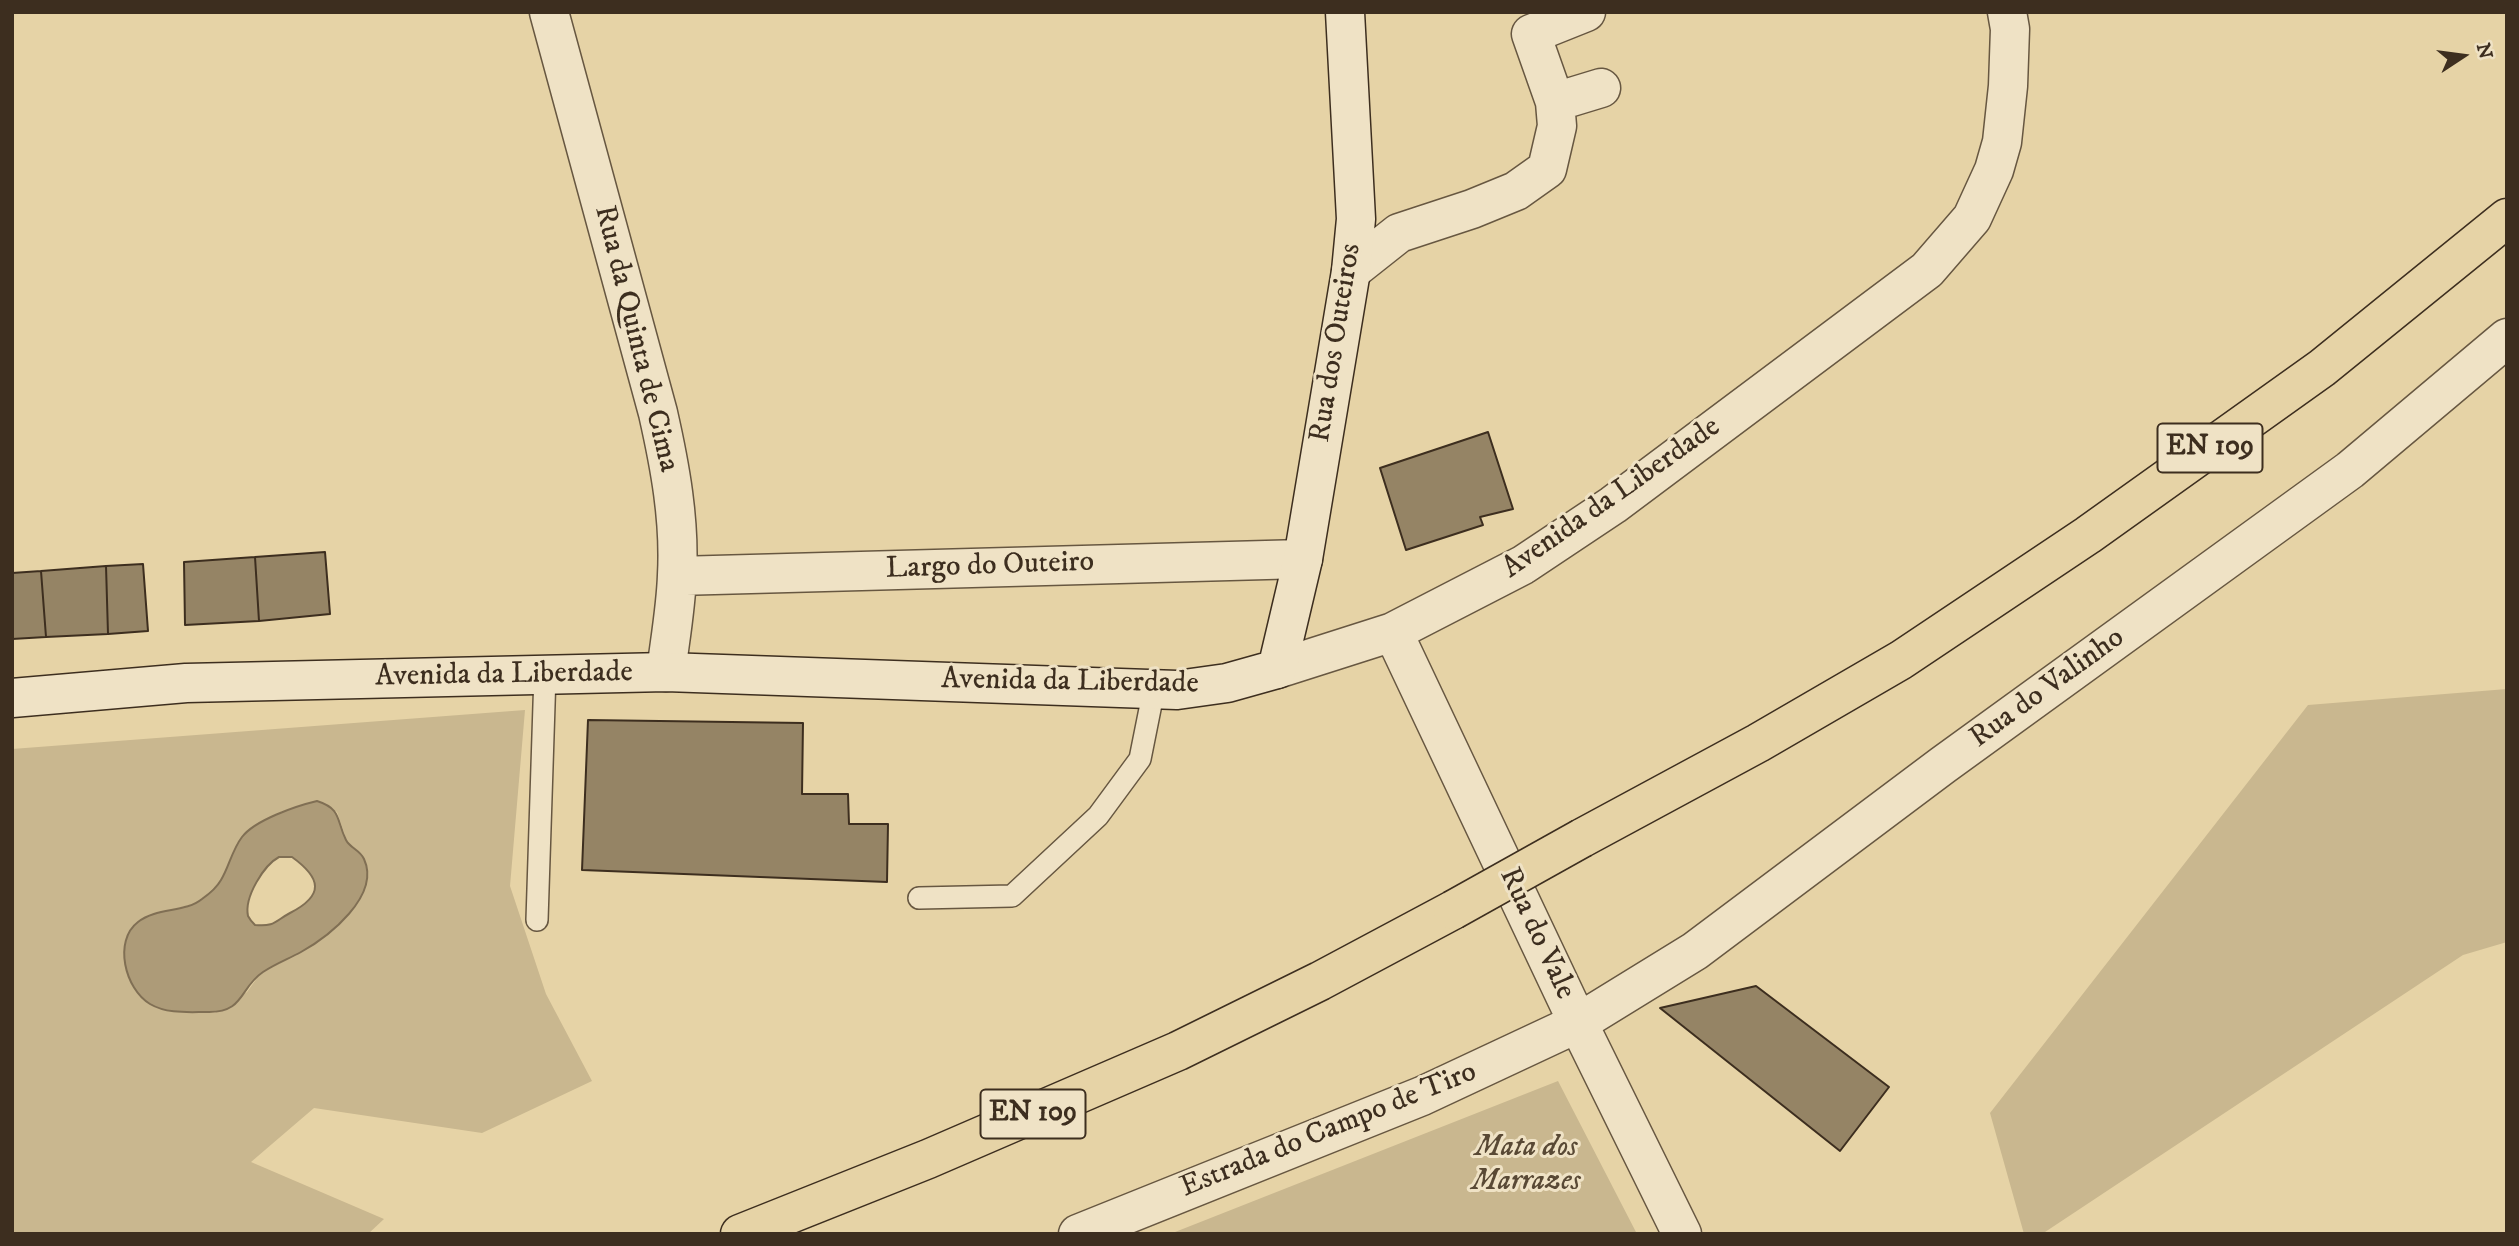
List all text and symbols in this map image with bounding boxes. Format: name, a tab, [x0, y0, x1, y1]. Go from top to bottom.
north arrow	[2428, 21, 2498, 91]
text: N	[2471, 41, 2497, 61]
street label: Rua da Quinta de Cima	[584, 202, 686, 476]
street label: Rua dos Outeiros	[1304, 241, 1370, 445]
street label: Avenida da Liberdade	[1496, 410, 1728, 588]
road number: EN 109	[2158, 424, 2262, 472]
street label: Largo do Outeiro	[885, 545, 1095, 589]
street label: Rua do Valinho	[1964, 621, 2132, 757]
street label: Avenida da Liberdade	[375, 656, 633, 696]
street label: Avenida da Liberdade	[941, 663, 1199, 703]
street label: Rua do Vale	[1490, 863, 1582, 1005]
street label: Estrada do Campo de Tiro	[1176, 1055, 1482, 1207]
road number: EN 109	[981, 1090, 1086, 1138]
park label: Mata dos Marrazes	[1471, 1131, 1581, 1202]

